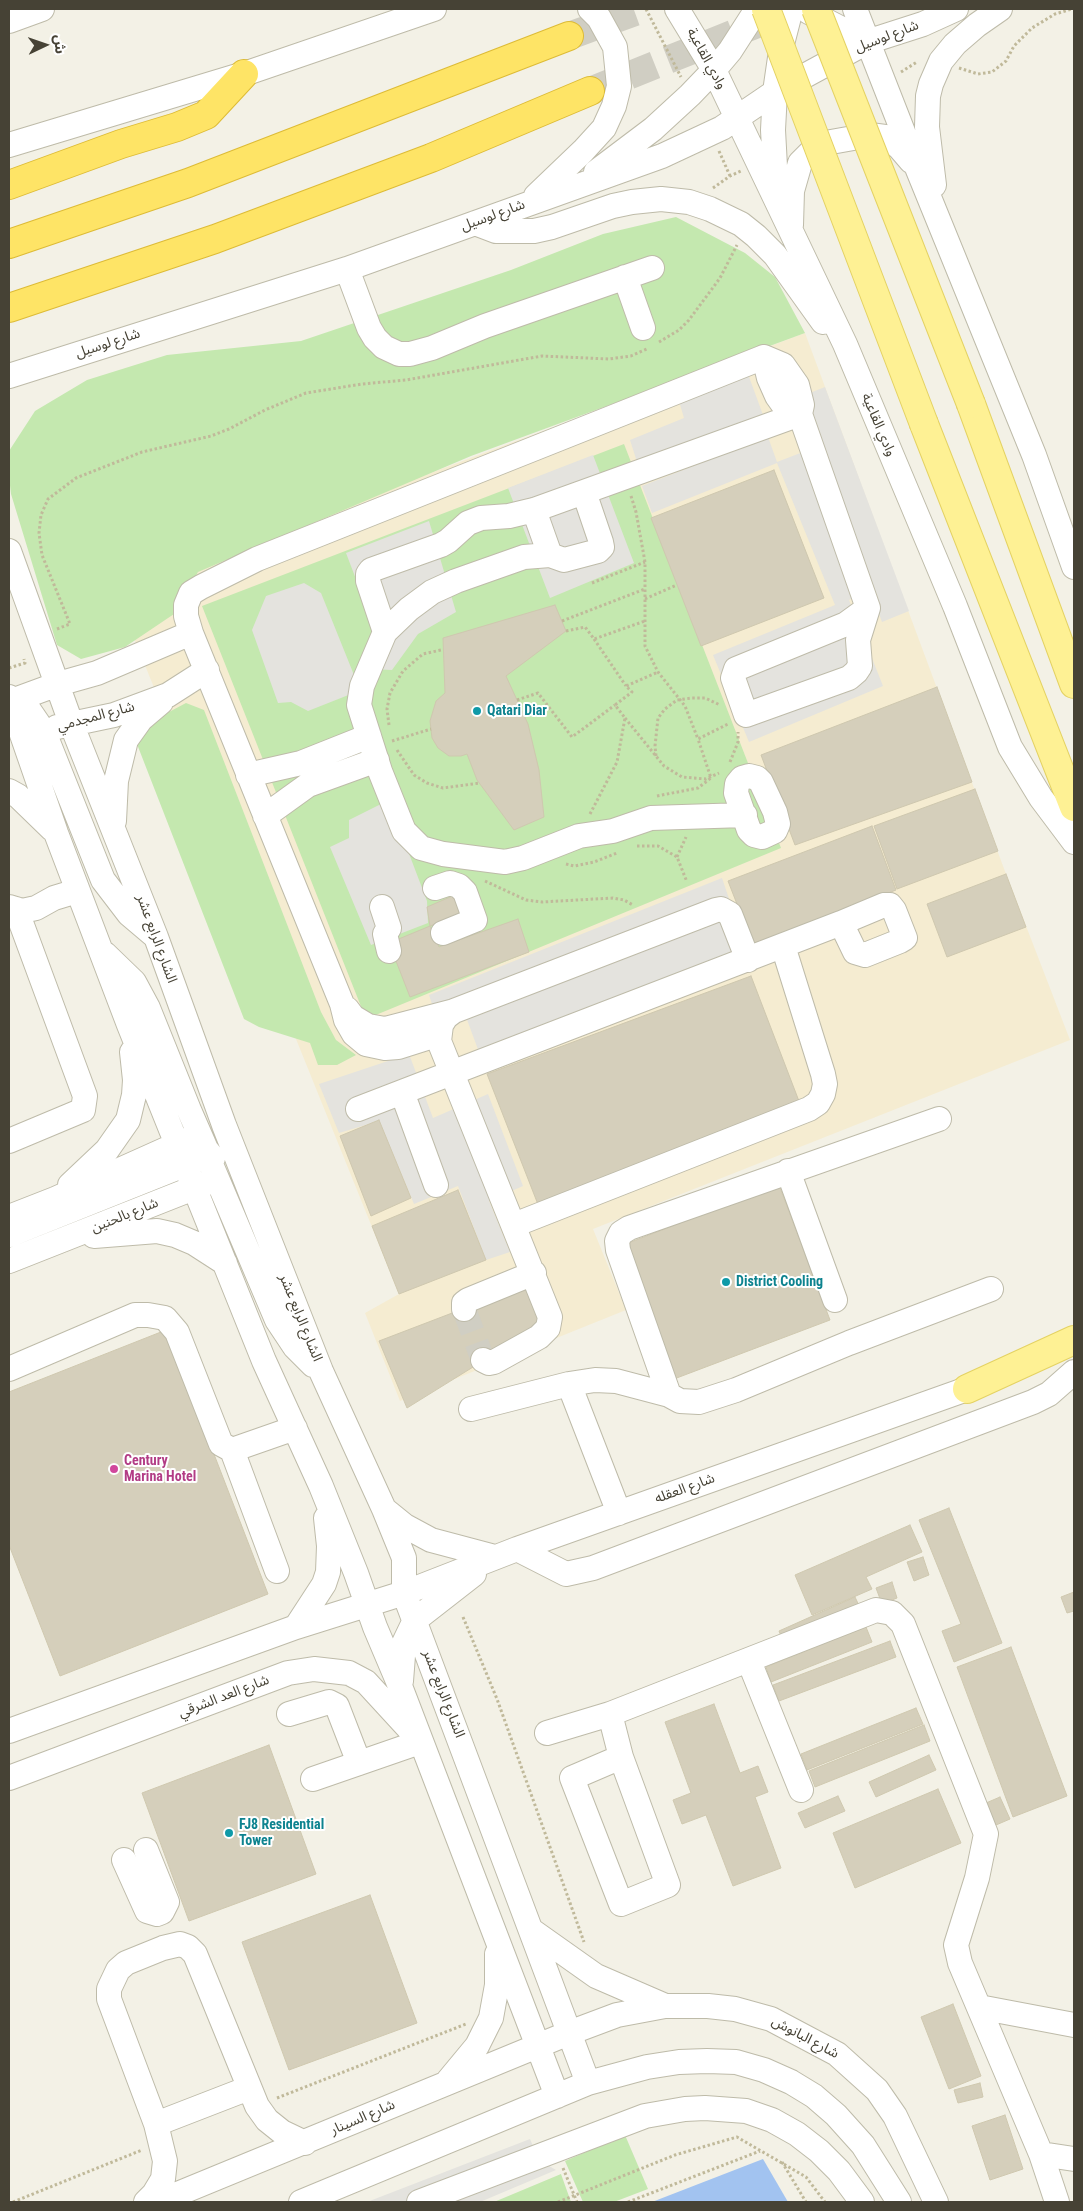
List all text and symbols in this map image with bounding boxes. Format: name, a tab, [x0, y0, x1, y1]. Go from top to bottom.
street label: شارع لوسيل	[853, 17, 921, 57]
north arrow	[20, 20, 70, 70]
street label: وادي القاعية	[682, 26, 730, 92]
text: ش	[51, 34, 68, 54]
street label: شارع لوسيل	[459, 197, 527, 235]
street label: شارع لوسيل	[73, 326, 143, 362]
street label: وادي القاعية	[857, 391, 899, 459]
street label: شارع المجدمي	[55, 699, 137, 735]
place label: Qatari Diar	[487, 703, 547, 719]
marker: Qatari Diar	[471, 705, 483, 717]
street label: الشارع الرابع عشر	[132, 893, 180, 985]
street label: شارع بالحنين	[89, 1195, 161, 1237]
street label: الشارع الرابع عشر	[275, 1272, 325, 1364]
place label: District Cooling	[736, 1274, 823, 1290]
marker: District Cooling	[720, 1276, 732, 1288]
place label: Century Marina Hotel	[124, 1453, 196, 1485]
marker: Century Marina Hotel	[108, 1463, 120, 1475]
street label: شارع العقله	[653, 1470, 717, 1508]
street label: الشارع الرابع عشر	[419, 1648, 467, 1740]
street label: شارع العد الشرقي	[176, 1672, 272, 1722]
place label: FJ8 Residential Tower	[239, 1817, 324, 1850]
marker: FJ8 Residential Tower	[223, 1827, 235, 1839]
street label: شارع البانوش	[769, 2013, 841, 2063]
street label: شارع السينار	[328, 2097, 398, 2139]

